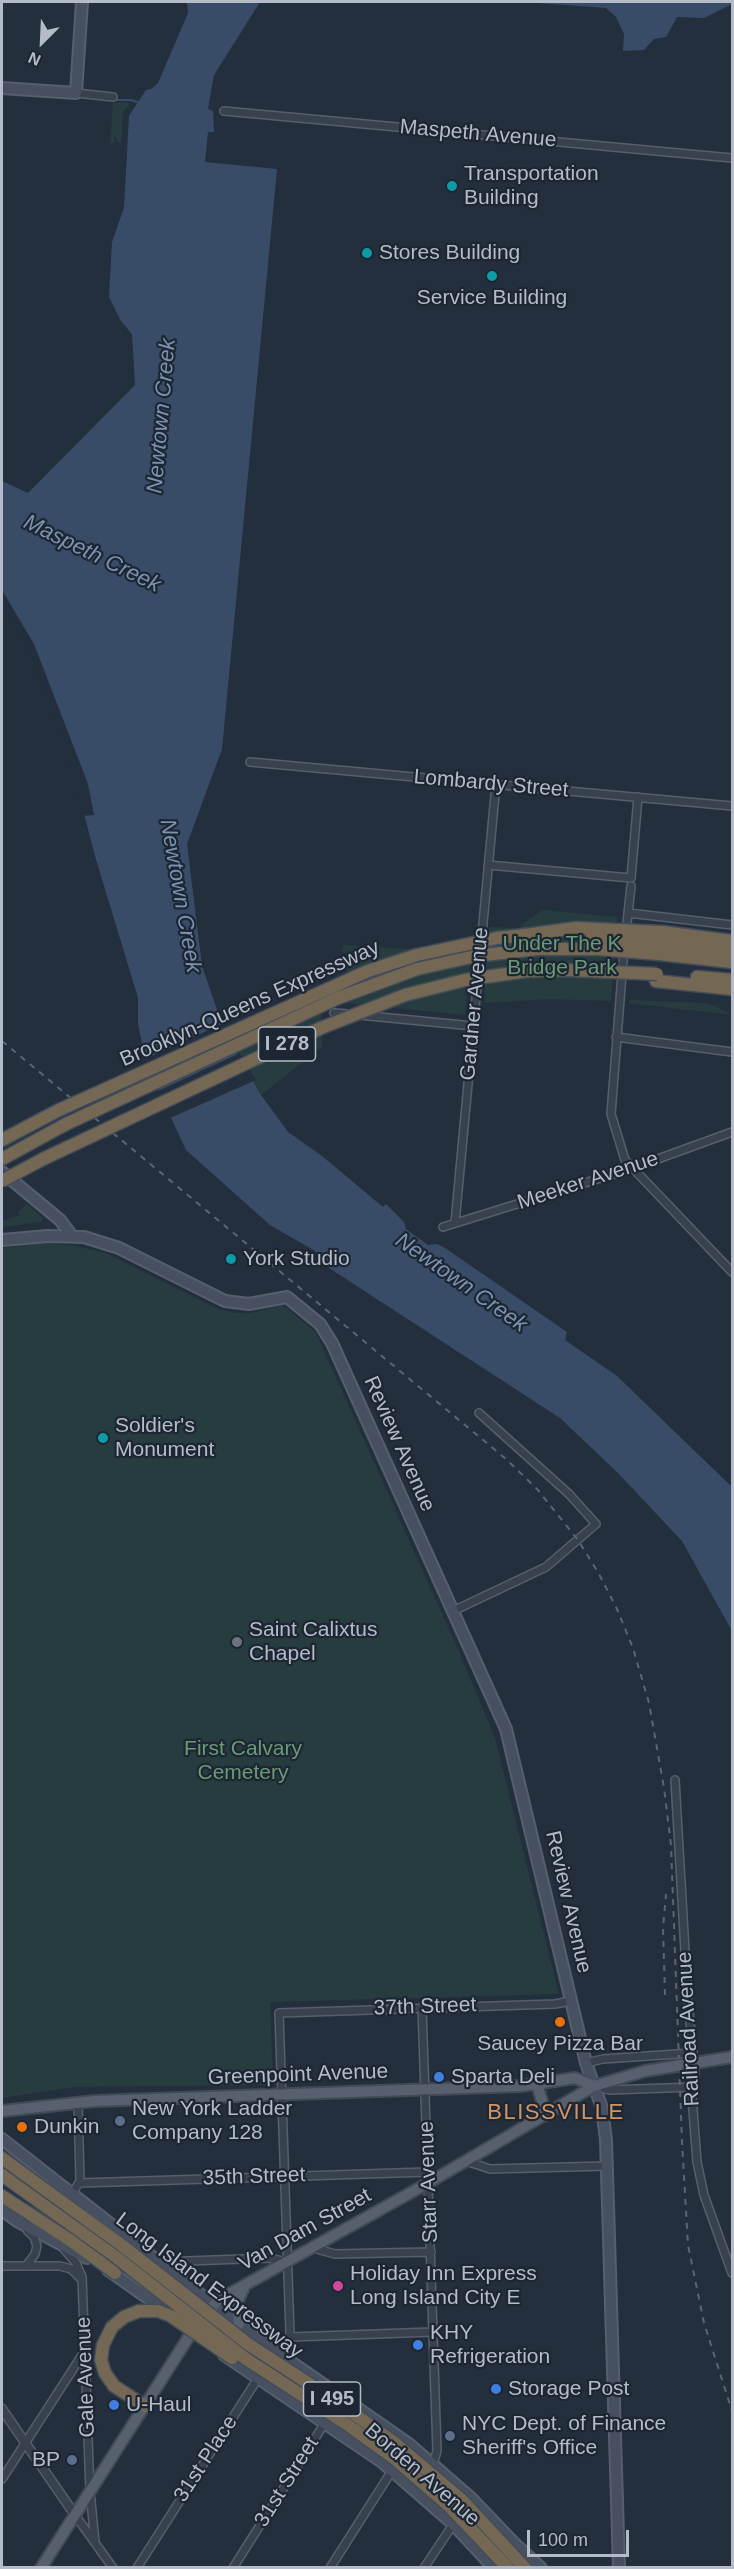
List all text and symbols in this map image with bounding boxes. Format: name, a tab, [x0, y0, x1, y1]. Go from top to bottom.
north arrow	[12, 12, 72, 72]
text: N	[26, 49, 43, 69]
street label: Maspeth Avenue	[399, 115, 557, 153]
place label: Transportation Building	[464, 161, 599, 211]
marker: Transportation Building	[445, 179, 459, 193]
place label: Stores Building	[379, 240, 520, 266]
marker: Stores Building	[360, 246, 374, 260]
marker: Service Building	[485, 269, 499, 283]
place label: Service Building	[417, 285, 567, 311]
water label: Newtown Creek	[142, 338, 182, 494]
water label: Maspeth Creek	[19, 509, 165, 599]
street label: Lombardy Street	[413, 765, 569, 803]
water label: Newtown Creek	[154, 817, 206, 975]
street label: Gardner Avenue	[456, 926, 494, 1082]
park label: Under The K Bridge Park	[502, 931, 622, 981]
street label: Brooklyn-Queens Expressway	[116, 935, 384, 1073]
road number: I 278	[258, 1027, 316, 1061]
street label: Meeker Avenue	[514, 1146, 662, 1216]
water label: Newtown Creek	[390, 1228, 532, 1338]
place label: York Studio	[243, 1246, 350, 1272]
marker: York Studio	[224, 1252, 238, 1266]
street label: Review Avenue	[358, 1372, 440, 1516]
place label: Soldier's Monument	[115, 1413, 214, 1463]
marker: Soldier's Monument	[96, 1431, 110, 1445]
place label: Saint Calixtus Chapel	[249, 1617, 377, 1667]
marker: Saint Calixtus Chapel	[230, 1635, 244, 1649]
park label: First Calvary Cemetery	[184, 1736, 302, 1786]
street label: Review Avenue	[539, 1828, 597, 1976]
street label: Railroad Avenue	[672, 1951, 706, 2107]
street label: 37th Street	[373, 1993, 477, 2021]
marker: Saucey Pizza Bar	[553, 2015, 567, 2029]
place label: Saucey Pizza Bar	[477, 2031, 643, 2057]
street label: Greenpoint Avenue	[207, 2059, 389, 2091]
place label: Sparta Deli	[451, 2064, 555, 2090]
marker: Sparta Deli	[432, 2070, 446, 2084]
place label: New York Ladder Company 128	[132, 2096, 292, 2146]
district label: BLISSVILLE	[487, 2100, 625, 2126]
place label: Dunkin	[34, 2114, 99, 2140]
marker: New York Ladder Company 128	[113, 2114, 127, 2128]
marker: Dunkin	[15, 2120, 29, 2134]
street label: Starr Avenue	[414, 2121, 444, 2243]
street label: 35th Street	[202, 2163, 306, 2191]
street label: Van Dam Street	[234, 2183, 376, 2277]
street label: Long Island Expressway	[111, 2207, 307, 2365]
place label: Holiday Inn Express Long Island City E	[350, 2261, 537, 2311]
marker: Holiday Inn Express Long Island City E	[331, 2279, 345, 2293]
street label: Gale Avenue	[71, 2316, 101, 2438]
place label: KHY Refrigeration	[430, 2320, 550, 2370]
marker: KHY Refrigeration	[411, 2338, 425, 2352]
place label: Storage Post	[508, 2376, 629, 2402]
road number: I 495	[304, 2382, 360, 2416]
marker: Storage Post	[489, 2382, 503, 2396]
place label: U-Haul	[126, 2392, 191, 2418]
marker: U-Haul	[107, 2398, 121, 2412]
street label: 31st Place	[169, 2411, 243, 2507]
place label: NYC Dept. of Finance Sheriff's Office	[462, 2411, 666, 2461]
street label: Borden Avenue	[359, 2418, 485, 2532]
marker: NYC Dept. of Finance Sheriff's Office	[443, 2429, 457, 2443]
street label: 31st Street	[249, 2432, 325, 2532]
place label: BP	[32, 2447, 60, 2473]
marker: BP	[65, 2453, 79, 2467]
scale bar	[530, 2518, 632, 2556]
text: 100 m	[538, 2530, 588, 2550]

